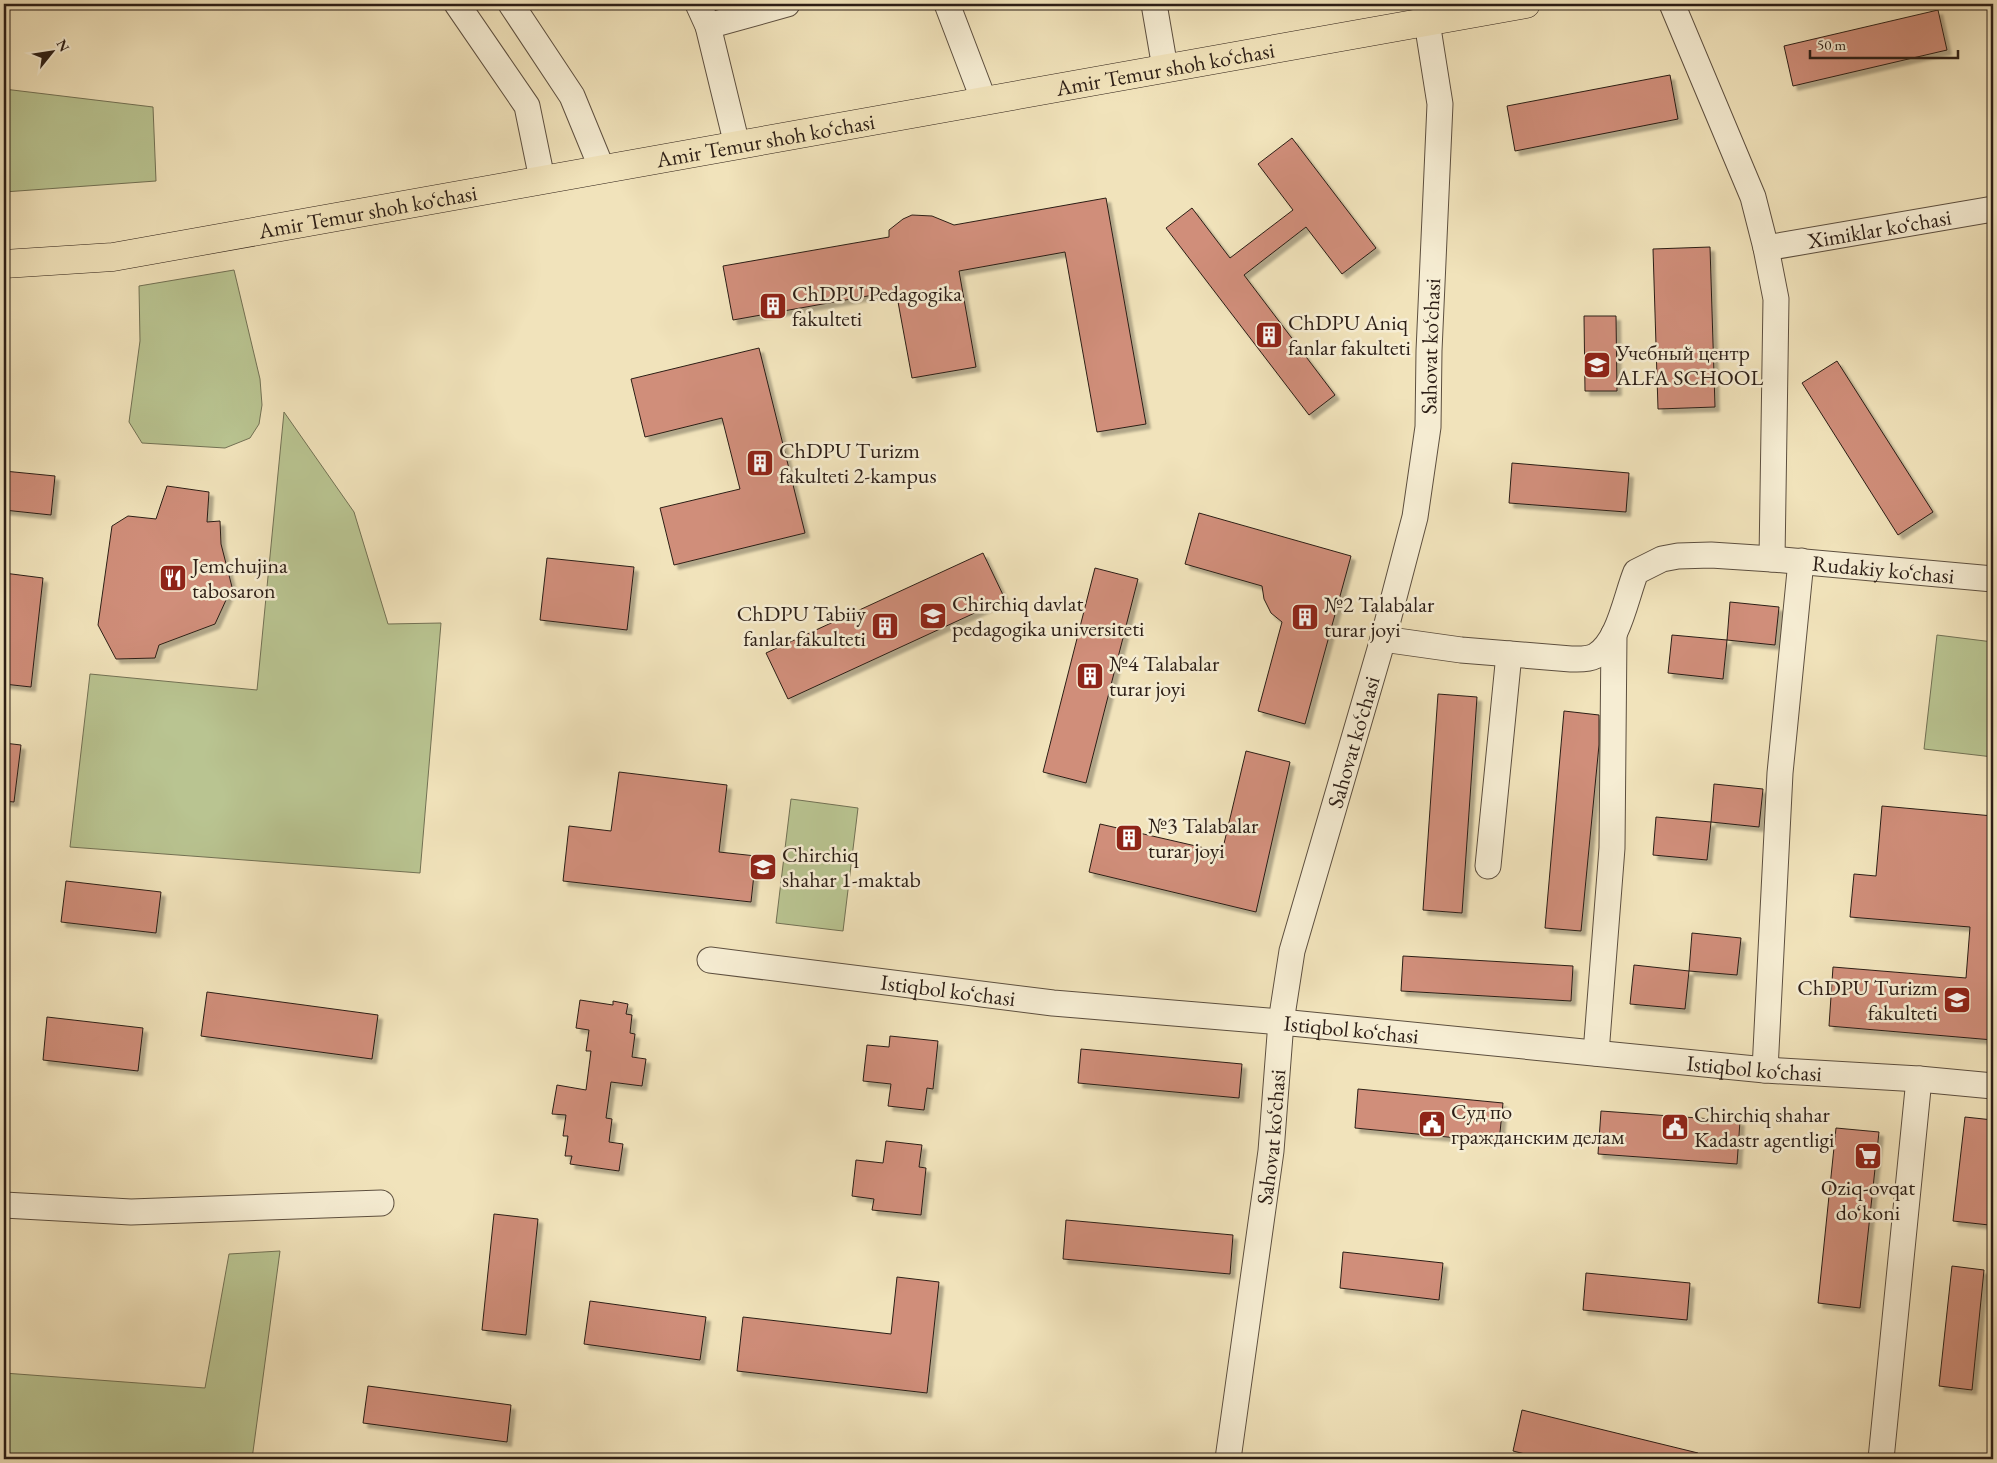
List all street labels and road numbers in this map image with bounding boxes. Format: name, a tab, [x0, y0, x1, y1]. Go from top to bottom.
street label: Amir Temur shoh ko‘chasi	[1053, 35, 1277, 103]
street label: Amir Temur shoh ko‘chasi	[653, 107, 877, 175]
street label: Amir Temur shoh ko‘chasi	[255, 178, 479, 246]
street label: Ximiklar ko‘chasi	[1804, 202, 1953, 256]
street label: Sahovat ko‘chasi	[1414, 278, 1447, 415]
street label: Rudakiy ko‘chasi	[1811, 549, 1956, 590]
street label: Sahovat ko‘chasi	[1320, 673, 1386, 811]
street label: Istiqbol ko‘chasi	[879, 968, 1017, 1013]
street label: Istiqbol ko‘chasi	[1282, 1008, 1420, 1051]
street label: Istiqbol ko‘chasi	[1685, 1048, 1823, 1088]
street label: Sahovat ko‘chasi	[1250, 1068, 1292, 1207]

